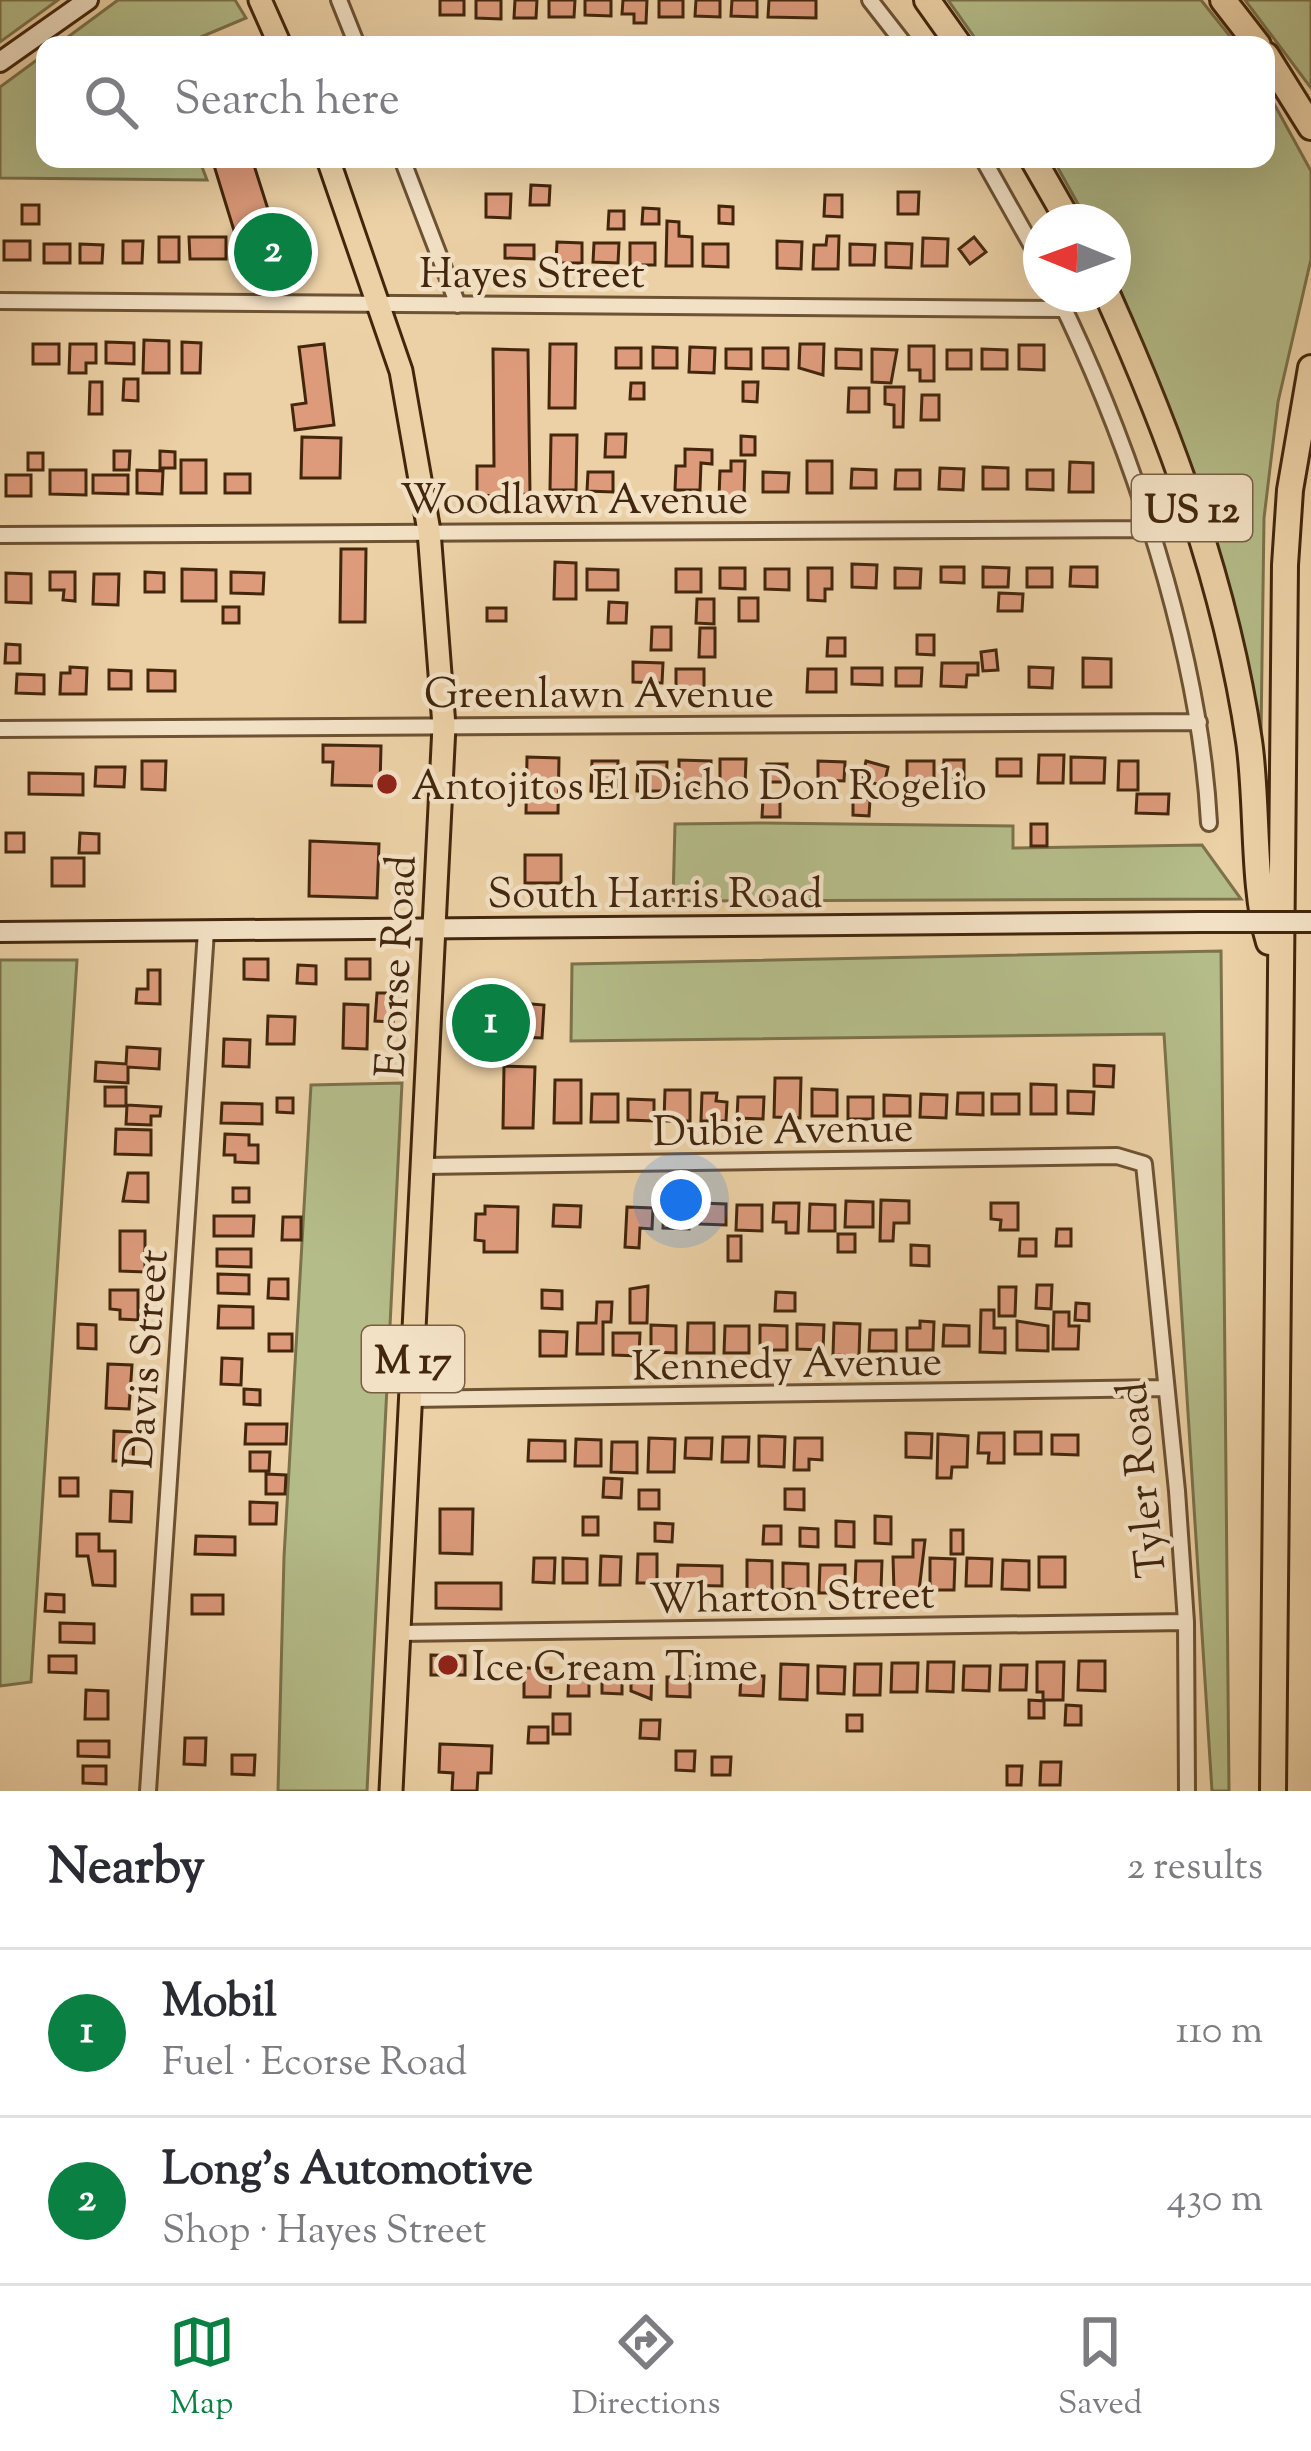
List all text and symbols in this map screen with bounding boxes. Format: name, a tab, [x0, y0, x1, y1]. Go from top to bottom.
search box	[36, 36, 1275, 168]
icon: search	[78, 69, 144, 135]
text: Search here	[174, 70, 400, 135]
north arrow	[1023, 204, 1131, 312]
pin: 2	[234, 207, 312, 297]
street label: Hayes Street	[419, 247, 645, 307]
street label: Woodlawn Avenue	[400, 473, 748, 533]
road number: US 12	[1132, 475, 1252, 541]
street label: Greenlawn Avenue	[424, 667, 774, 727]
place label: Antojitos El Dicho Don Rogelio	[411, 759, 987, 819]
marker: Antojitos El Dicho Don Rogelio	[374, 771, 400, 797]
street label: Ecorse Road	[363, 854, 435, 1079]
street label: South Harris Road	[487, 867, 823, 927]
pin: 1	[452, 978, 530, 1068]
street label: Dubie Avenue	[652, 1101, 914, 1165]
your location	[651, 1170, 711, 1230]
street label: Davis Street	[111, 1248, 187, 1471]
road number: M 17	[362, 1326, 464, 1392]
street label: Kennedy Avenue	[631, 1334, 943, 1400]
street label: Tyler Road	[1105, 1379, 1185, 1580]
street label: Wharton Street	[649, 1568, 935, 1632]
place label: Ice Cream Time	[472, 1640, 758, 1700]
marker: Ice Cream Time	[435, 1652, 461, 1678]
text: Nearby	[48, 1833, 205, 1906]
text: 2 results	[1127, 1841, 1263, 1897]
text: Mobil	[162, 1972, 277, 2037]
text: 1	[80, 2005, 94, 2061]
text: 110 m	[1176, 2005, 1263, 2061]
text: Fuel · Ecorse Road	[162, 2037, 467, 2093]
text: Long’s Automotive	[162, 2140, 533, 2205]
text: 2	[78, 2173, 96, 2229]
text: 430 m	[1167, 2173, 1263, 2229]
text: Shop · Hayes Street	[162, 2205, 486, 2261]
tab: Map	[169, 2309, 235, 2429]
tab: Directions	[572, 2309, 721, 2429]
tab: Saved	[1058, 2309, 1142, 2429]

